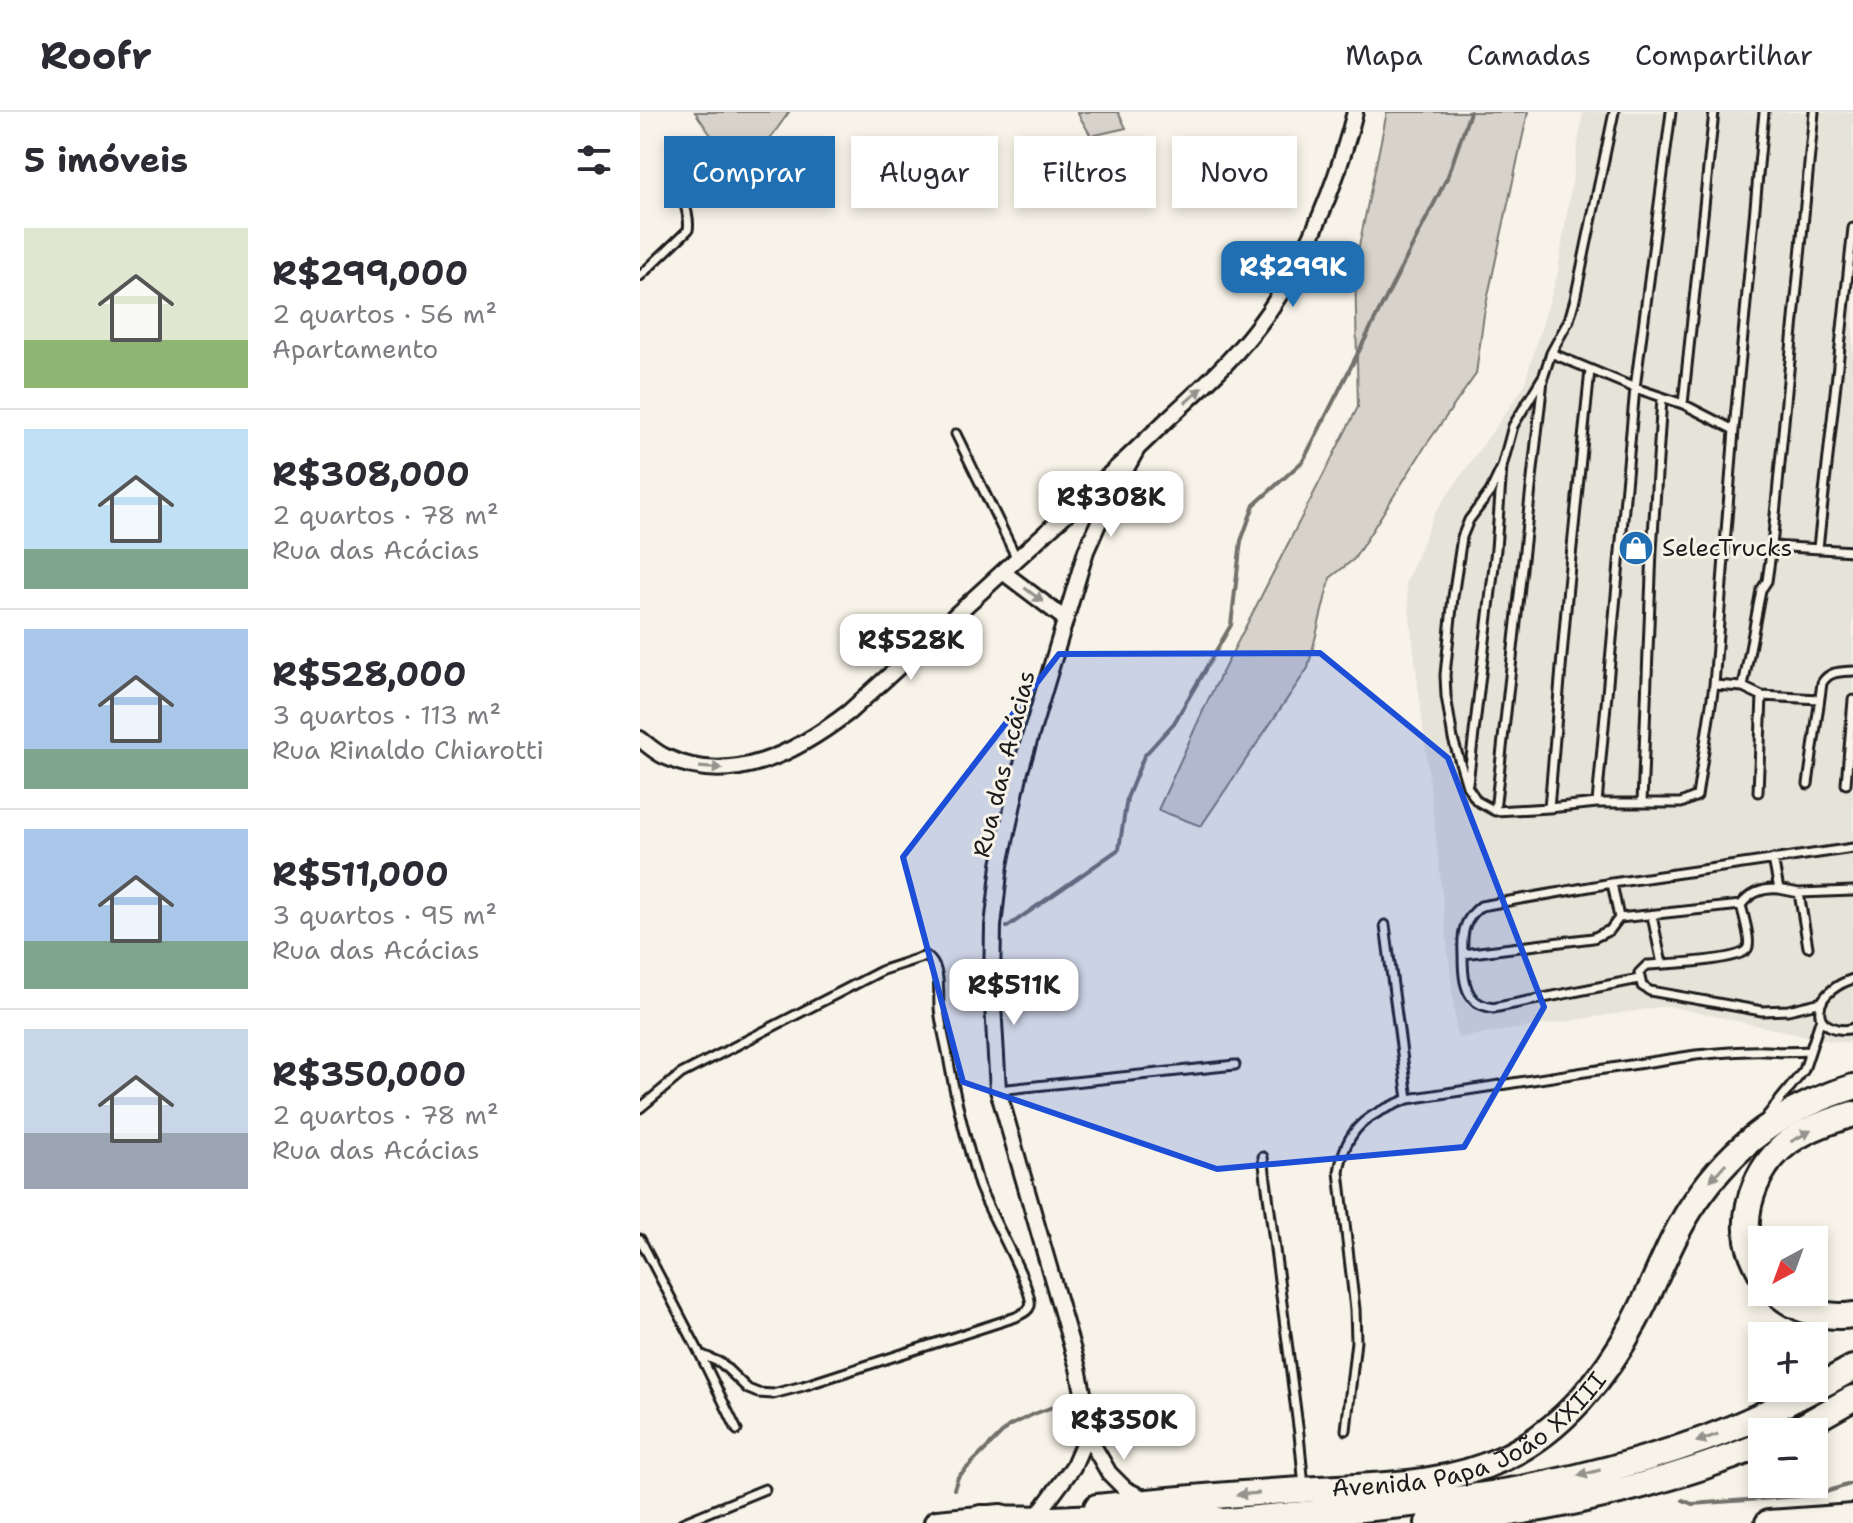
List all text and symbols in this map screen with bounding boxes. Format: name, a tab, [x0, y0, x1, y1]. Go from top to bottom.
text: Roofr	[40, 30, 152, 81]
text: Mapa	[1345, 36, 1423, 74]
text: Camadas	[1467, 36, 1591, 74]
text: Compartilhar	[1635, 36, 1813, 74]
chip: Comprar	[664, 136, 835, 208]
chip: Alugar	[851, 136, 998, 208]
chip: Filtros	[1014, 136, 1156, 208]
chip: Novo	[1172, 136, 1297, 208]
text: 5 imóveis	[24, 137, 188, 183]
icon: filters	[572, 138, 616, 182]
pin: R$299K	[1228, 241, 1358, 309]
text: R$299K	[1239, 249, 1347, 284]
text: R$299,000	[272, 250, 468, 296]
icon: home	[88, 260, 184, 356]
text: 2 quartos · 56 m²	[272, 296, 497, 331]
text: Apartamento	[272, 331, 438, 366]
one-way arrow	[1184, 387, 1203, 405]
text: R$308,000	[272, 451, 470, 497]
icon: home	[88, 461, 184, 557]
pin: R$308K	[1046, 471, 1176, 539]
text: R$308K	[1056, 479, 1166, 514]
text: 2 quartos · 78 m²	[272, 497, 499, 532]
shop icon: SelecTrucks	[1617, 529, 1655, 567]
text: Rua das Acácias	[272, 532, 480, 567]
place label: SelecTrucks	[1662, 532, 1792, 564]
one-way arrow	[1024, 587, 1044, 603]
pin: R$528K	[846, 614, 976, 682]
text: R$528K	[858, 622, 964, 657]
text: R$528,000	[272, 651, 467, 697]
icon: home	[88, 661, 184, 757]
street label: Rua das Acácias	[965, 667, 1043, 861]
text: 3 quartos · 113 m²	[272, 697, 501, 732]
text: Rua Rinaldo Chiarotti	[272, 732, 544, 767]
one-way arrow	[699, 762, 724, 775]
text: R$511,000	[272, 851, 449, 897]
icon: home	[88, 861, 184, 957]
text: 3 quartos · 95 m²	[272, 897, 497, 932]
text: Rua das Acácias	[272, 932, 480, 967]
pin: R$511K	[949, 959, 1079, 1027]
text: R$511K	[967, 967, 1061, 1002]
text: R$350,000	[272, 1051, 466, 1097]
icon: home	[88, 1061, 184, 1157]
text: 2 quartos · 78 m²	[272, 1097, 499, 1132]
one-way arrow	[1790, 1129, 1812, 1143]
text: Rua das Acácias	[272, 1132, 480, 1167]
one-way arrow	[1710, 1163, 1728, 1182]
north arrow	[1748, 1226, 1828, 1306]
map controls	[1748, 1226, 1828, 1498]
button: +	[1748, 1322, 1828, 1402]
street label: Avenida Papa João XXIII	[1331, 1365, 1614, 1504]
pin: R$350K	[1059, 1394, 1189, 1462]
text: R$350K	[1070, 1402, 1178, 1437]
button: −	[1748, 1418, 1828, 1498]
one-way arrow	[1695, 1432, 1719, 1445]
one-way arrow	[1576, 1467, 1601, 1479]
one-way arrow	[1235, 1488, 1260, 1501]

